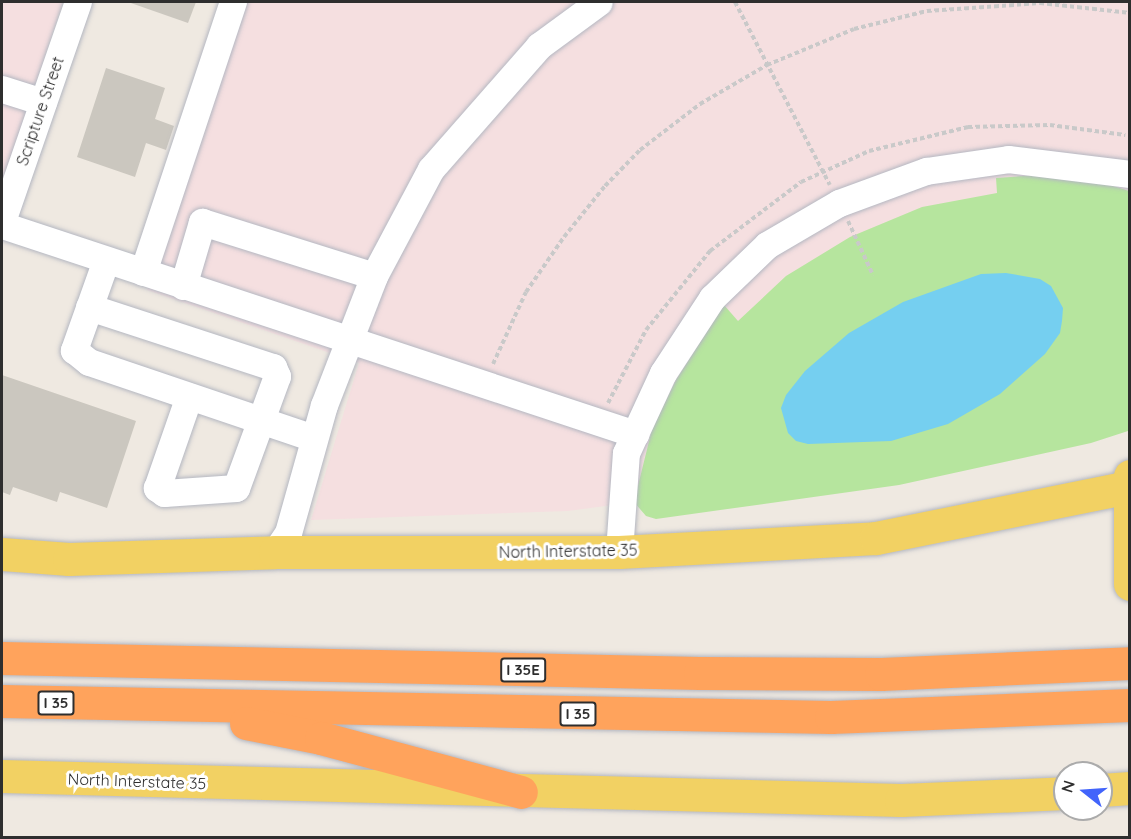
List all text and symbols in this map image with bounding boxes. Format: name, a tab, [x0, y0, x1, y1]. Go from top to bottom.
street label: Scripture Street	[12, 54, 68, 168]
street label: North Interstate 35	[499, 540, 637, 562]
road number: I 35E	[499, 658, 547, 682]
road number: I 35	[36, 691, 76, 715]
road number: I 35	[558, 702, 598, 726]
north arrow	[1053, 761, 1113, 821]
street label: North Interstate 35	[67, 769, 207, 793]
text: N	[1056, 778, 1079, 795]

